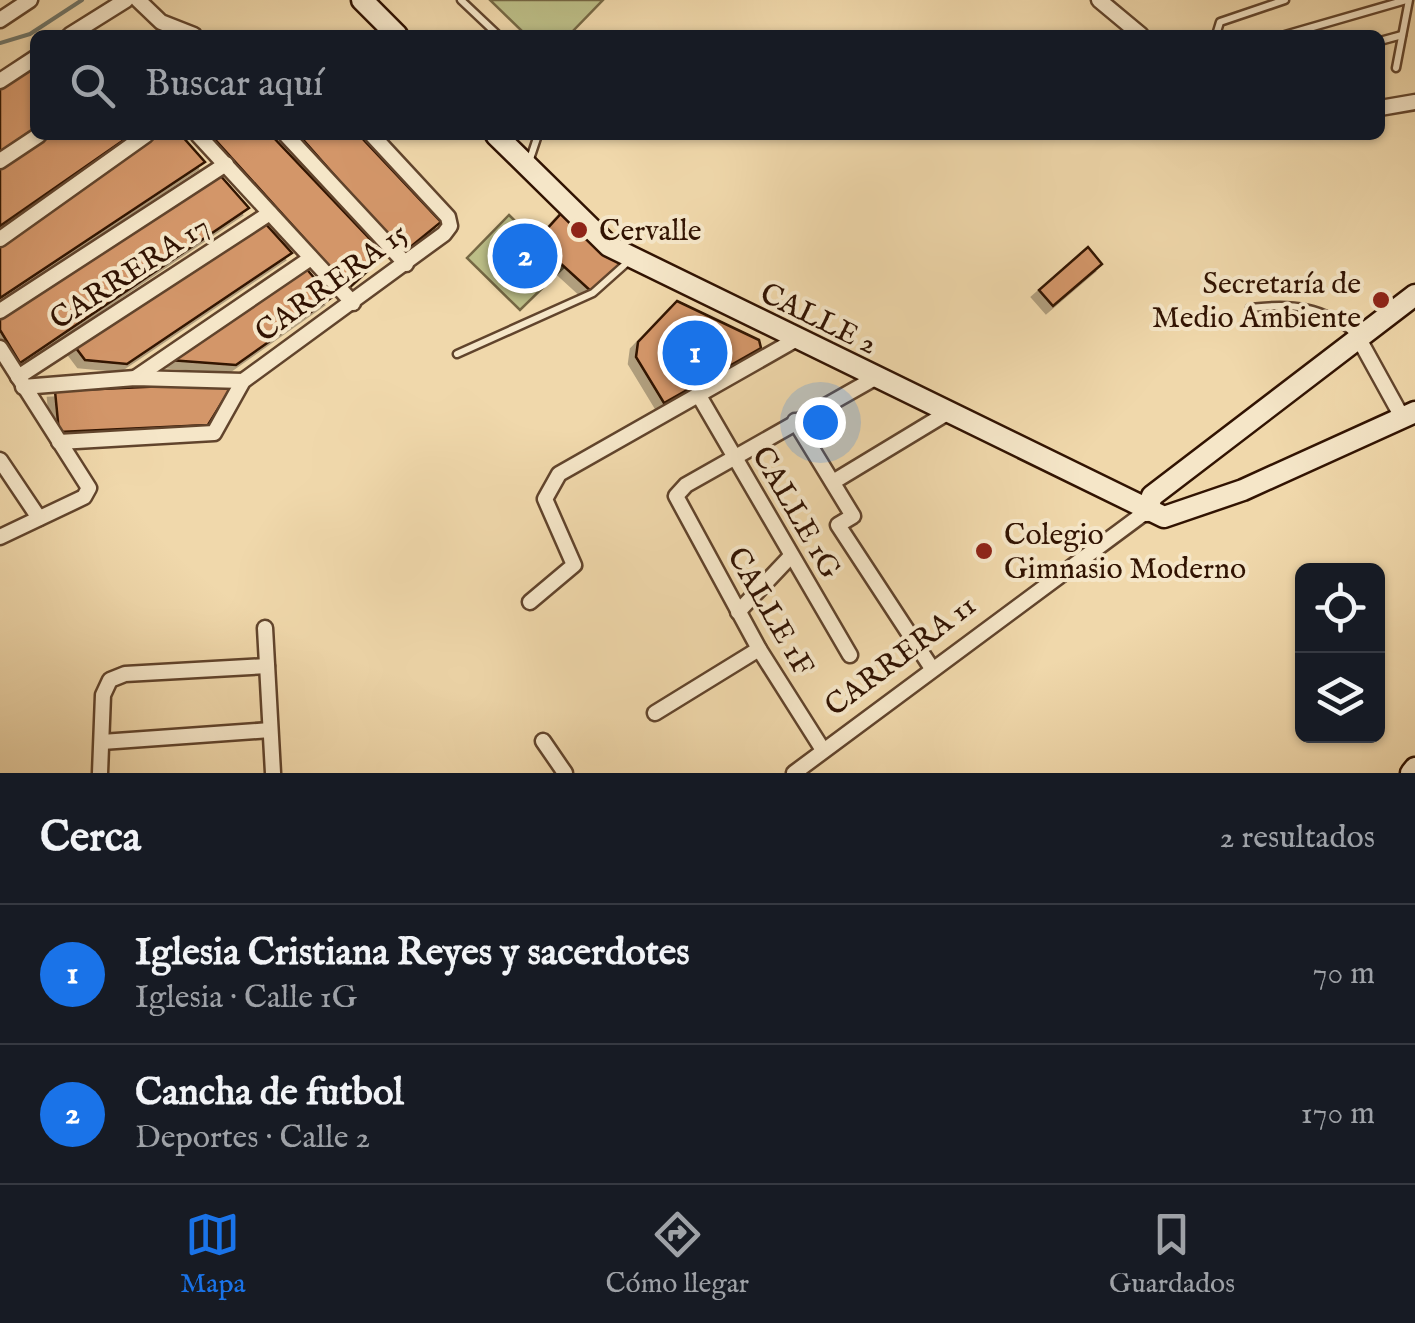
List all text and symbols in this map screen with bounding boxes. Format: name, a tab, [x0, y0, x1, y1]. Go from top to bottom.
search box	[30, 30, 1385, 140]
icon: search	[65, 58, 120, 113]
text: Buscar aquí	[145, 61, 323, 109]
street label: CARRERA 17	[43, 208, 217, 339]
place label: Cervalle	[599, 213, 701, 251]
street label: CARRERA 15	[248, 215, 416, 352]
pin: 2	[492, 218, 558, 294]
marker: Cervalle	[568, 219, 590, 241]
place label: Secretaría de Medio Ambiente	[1152, 266, 1361, 338]
street label: CALLE 2	[753, 275, 883, 364]
marker: Secretaría de Medio Ambiente	[1370, 289, 1392, 311]
pin: 1	[662, 316, 728, 390]
your location	[795, 397, 846, 448]
street label: CALLE 1G	[742, 440, 848, 586]
place label: Colegio Gimnasio Moderno	[1004, 517, 1246, 589]
marker: Colegio Gimnasio Moderno	[973, 540, 995, 562]
street label: CALLE 1F	[717, 541, 821, 683]
map controls	[1295, 563, 1385, 743]
button: locate	[1295, 563, 1385, 653]
street label: CARRERA 11	[818, 587, 984, 726]
button: layers	[1295, 653, 1385, 743]
text: Cerca	[40, 812, 141, 865]
text: 2 resultados	[1220, 818, 1375, 859]
text: Iglesia Cristiana Reyes y sacerdotes	[135, 930, 690, 978]
text: 1	[67, 954, 78, 995]
text: 70 m	[1313, 954, 1375, 995]
text: Iglesia · Calle 1G	[135, 978, 357, 1019]
text: Cancha de futbol	[135, 1070, 404, 1118]
text: 2	[65, 1094, 80, 1135]
text: 170 m	[1301, 1094, 1375, 1135]
text: Deportes · Calle 2	[135, 1118, 370, 1159]
tab: Mapa	[180, 1207, 246, 1302]
tab: Cómo llegar	[606, 1207, 749, 1302]
tab: Guardados	[1109, 1207, 1235, 1302]

